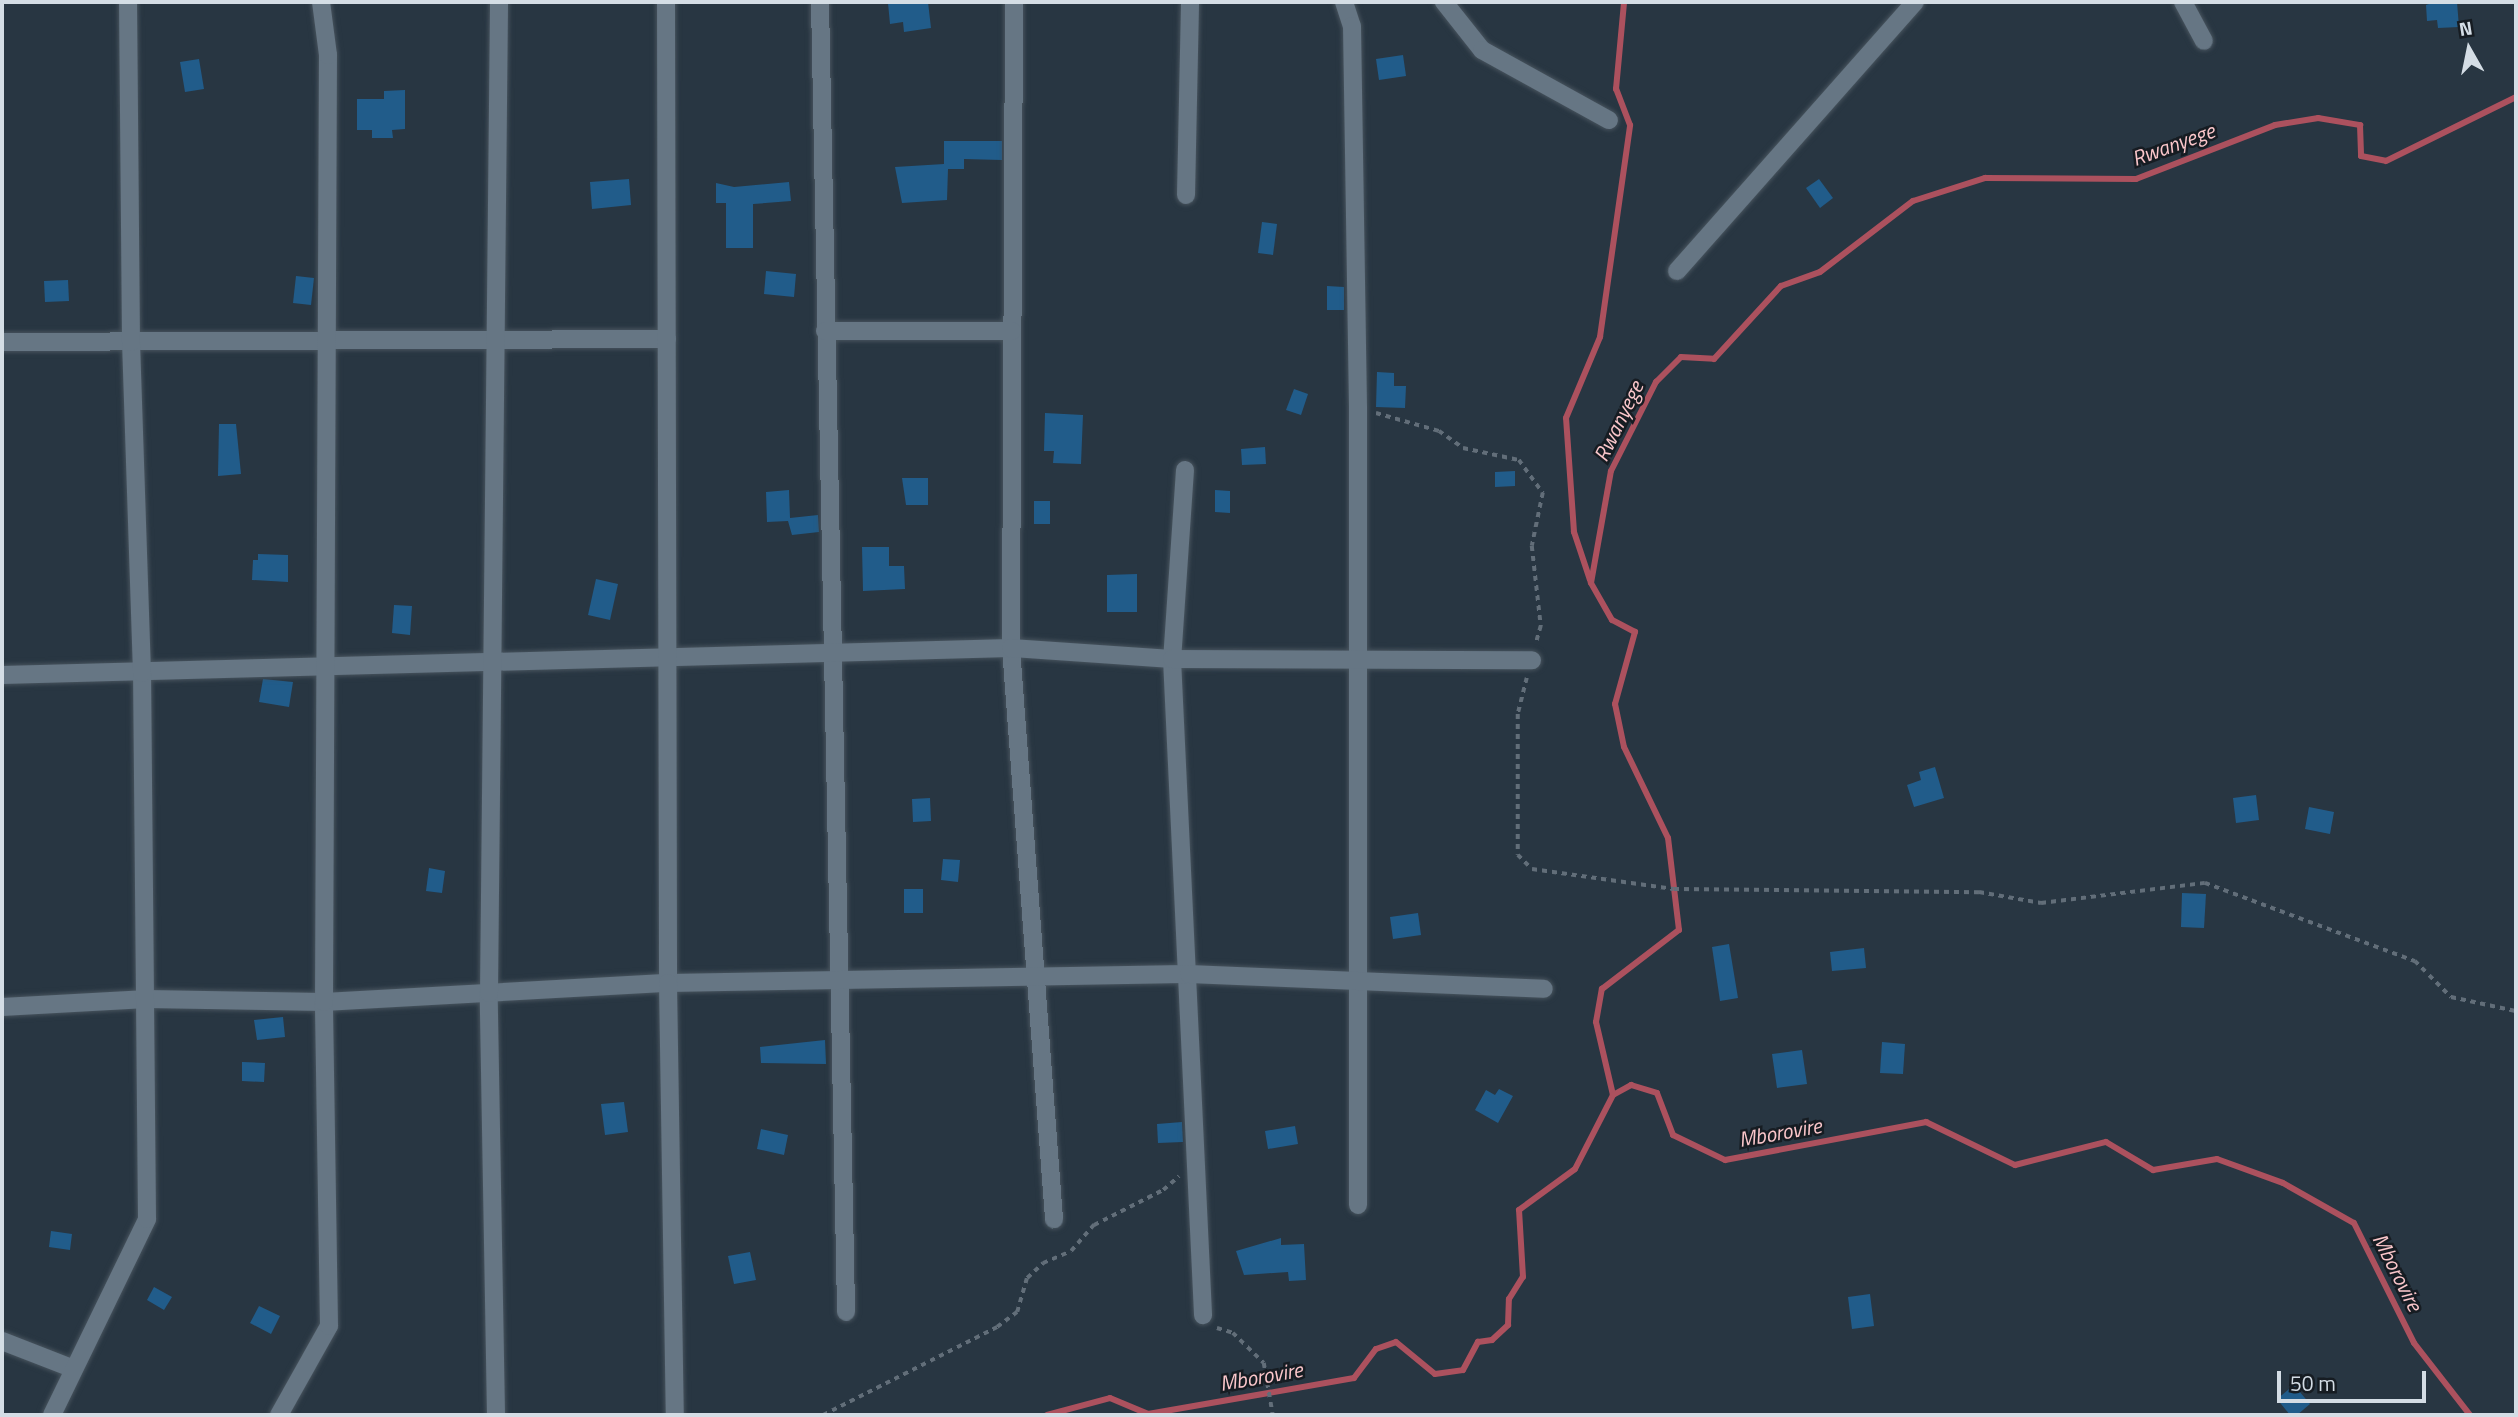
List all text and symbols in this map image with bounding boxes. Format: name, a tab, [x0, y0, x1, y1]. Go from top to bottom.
text: N	[2457, 12, 2474, 43]
north arrow	[2434, 14, 2504, 84]
water label: Rwanyege	[2128, 117, 2218, 171]
water label: Rwanyege	[1588, 377, 1648, 465]
water label: Mborovire	[1737, 1112, 1823, 1152]
water label: Mborovire	[2368, 1229, 2428, 1315]
water label: Mborovire	[1218, 1356, 1304, 1396]
scale bar	[2280, 1358, 2429, 1402]
text: 50 m	[2290, 1367, 2336, 1399]

